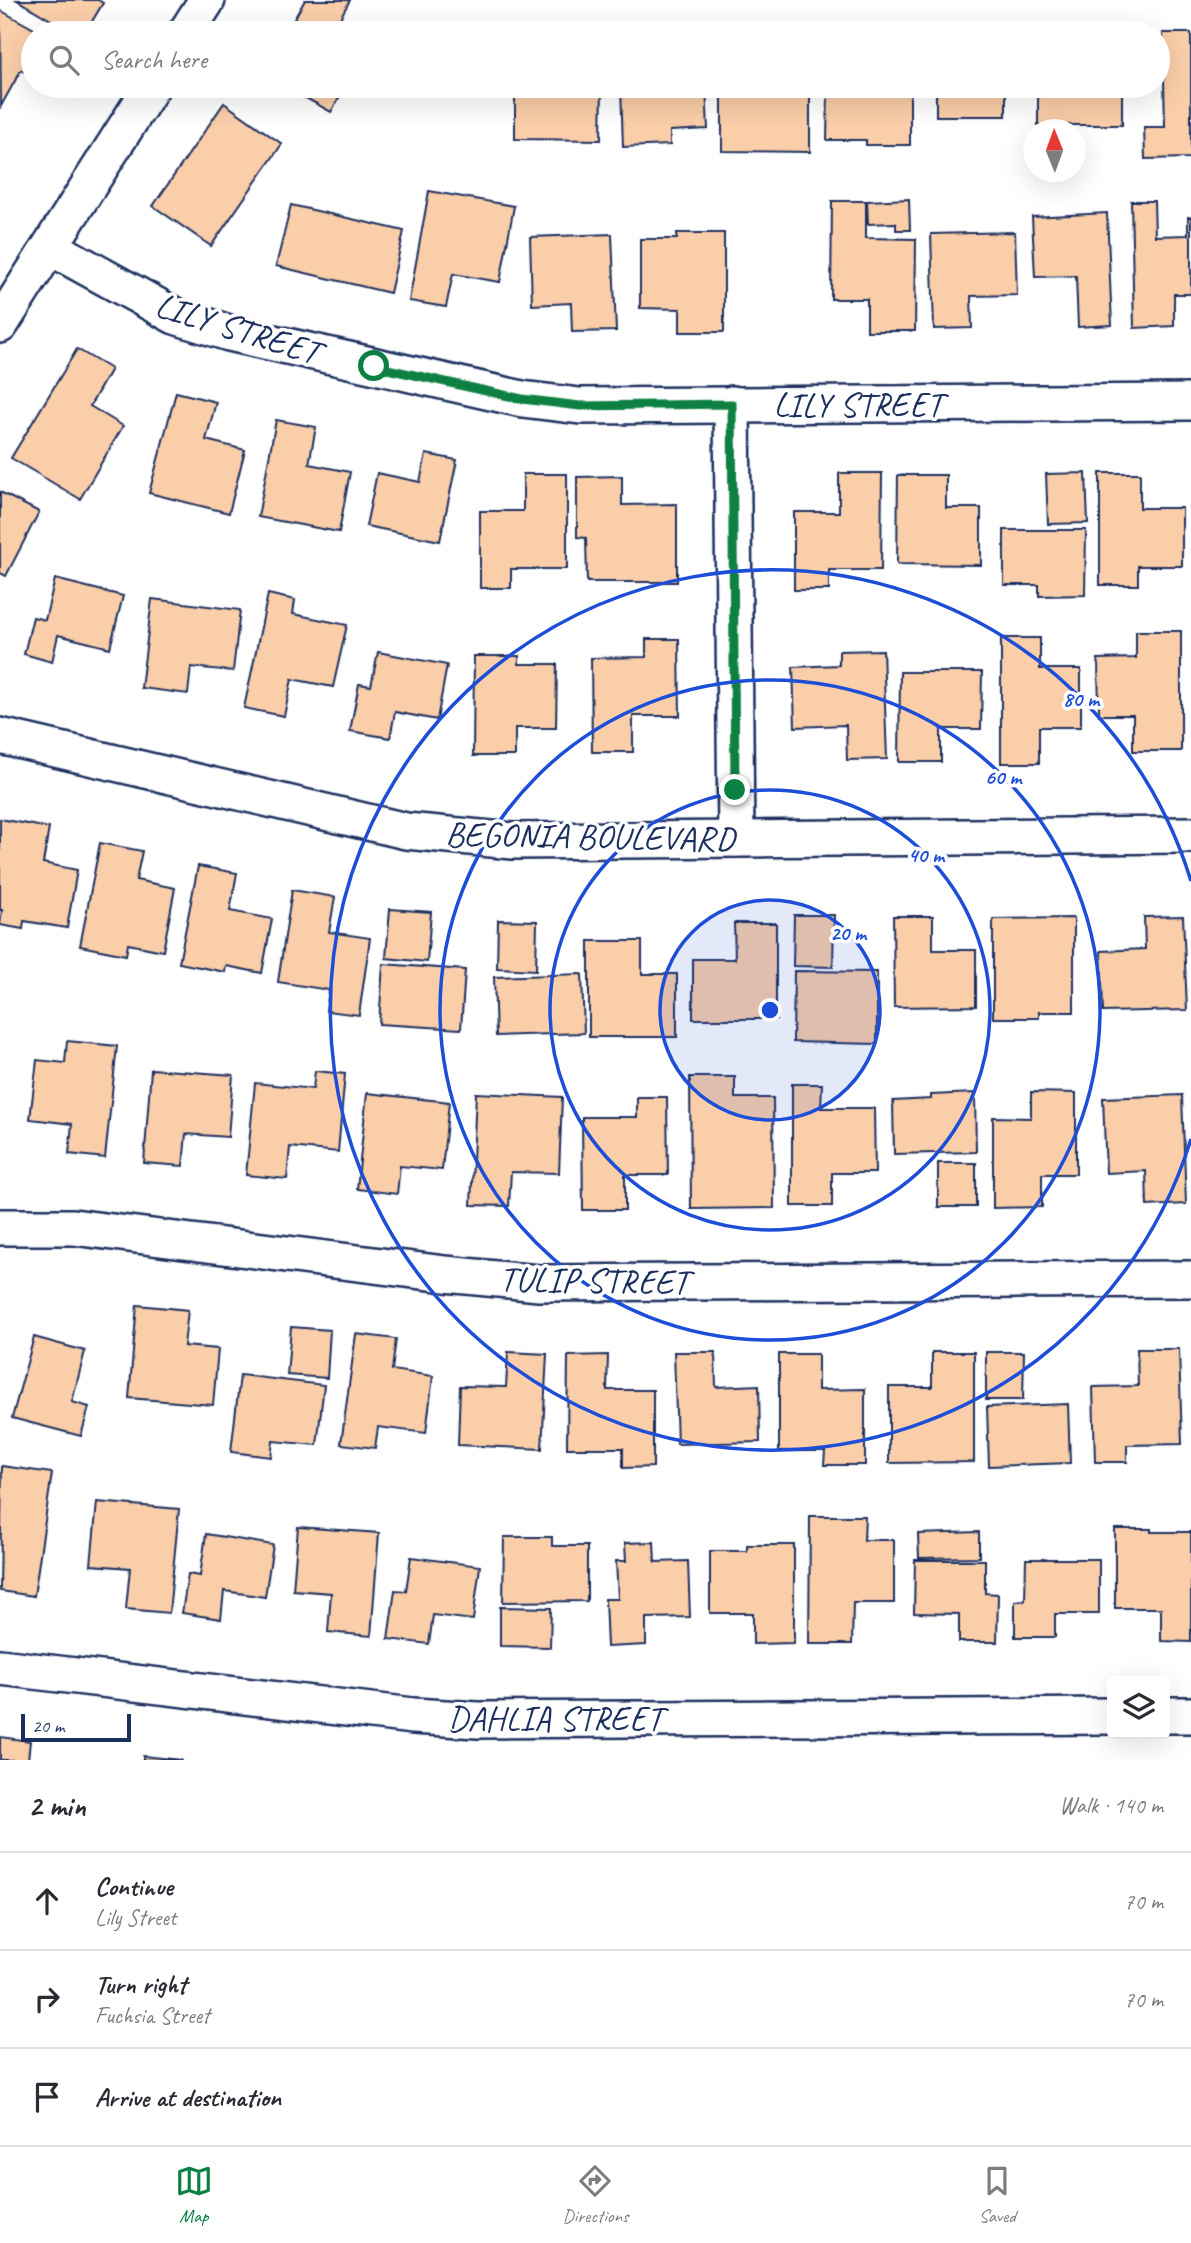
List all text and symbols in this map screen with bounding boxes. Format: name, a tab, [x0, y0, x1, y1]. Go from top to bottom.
search box	[21, 21, 1170, 98]
icon: search	[45, 41, 83, 79]
text: Search here	[101, 43, 207, 76]
north arrow	[1023, 119, 1086, 182]
street label: LILY STREET	[150, 282, 332, 377]
route start	[358, 350, 389, 381]
street label: LILY STREET	[773, 382, 950, 427]
text: 80 m	[1063, 686, 1101, 712]
text: 60 m	[985, 764, 1023, 790]
route end	[719, 774, 750, 805]
street label: BEGONIA BOULEVARD	[445, 811, 738, 862]
text: 40 m	[908, 842, 946, 868]
text: 20 m	[830, 920, 868, 946]
centre of rings	[758, 998, 782, 1022]
street label: TULIP STREET	[499, 1256, 696, 1305]
map controls	[1107, 1676, 1170, 1739]
button: layers	[1107, 1676, 1170, 1739]
street label: DAHLIA STREET	[448, 1696, 669, 1741]
scale bar	[21, 1711, 131, 1743]
text: 20 m	[32, 1714, 64, 1738]
text: 2 min	[28, 1787, 85, 1825]
text: Walk · 140 m	[1059, 1791, 1163, 1820]
text: Continue	[95, 1870, 173, 1903]
icon: ahead	[28, 1882, 66, 1920]
text: 70 m	[1124, 1887, 1163, 1916]
text: Lily Street	[95, 1903, 176, 1932]
text: Turn right	[95, 1968, 186, 2001]
icon: right	[28, 1980, 66, 2018]
text: 70 m	[1124, 1985, 1163, 2014]
text: Fuchsia Street	[95, 2001, 210, 2030]
icon: arrive	[28, 2078, 66, 2116]
text: Arrive at destination	[95, 2081, 281, 2114]
tab: Map	[175, 2162, 213, 2228]
tab: Directions	[562, 2162, 629, 2228]
tab: Saved	[978, 2162, 1016, 2228]

